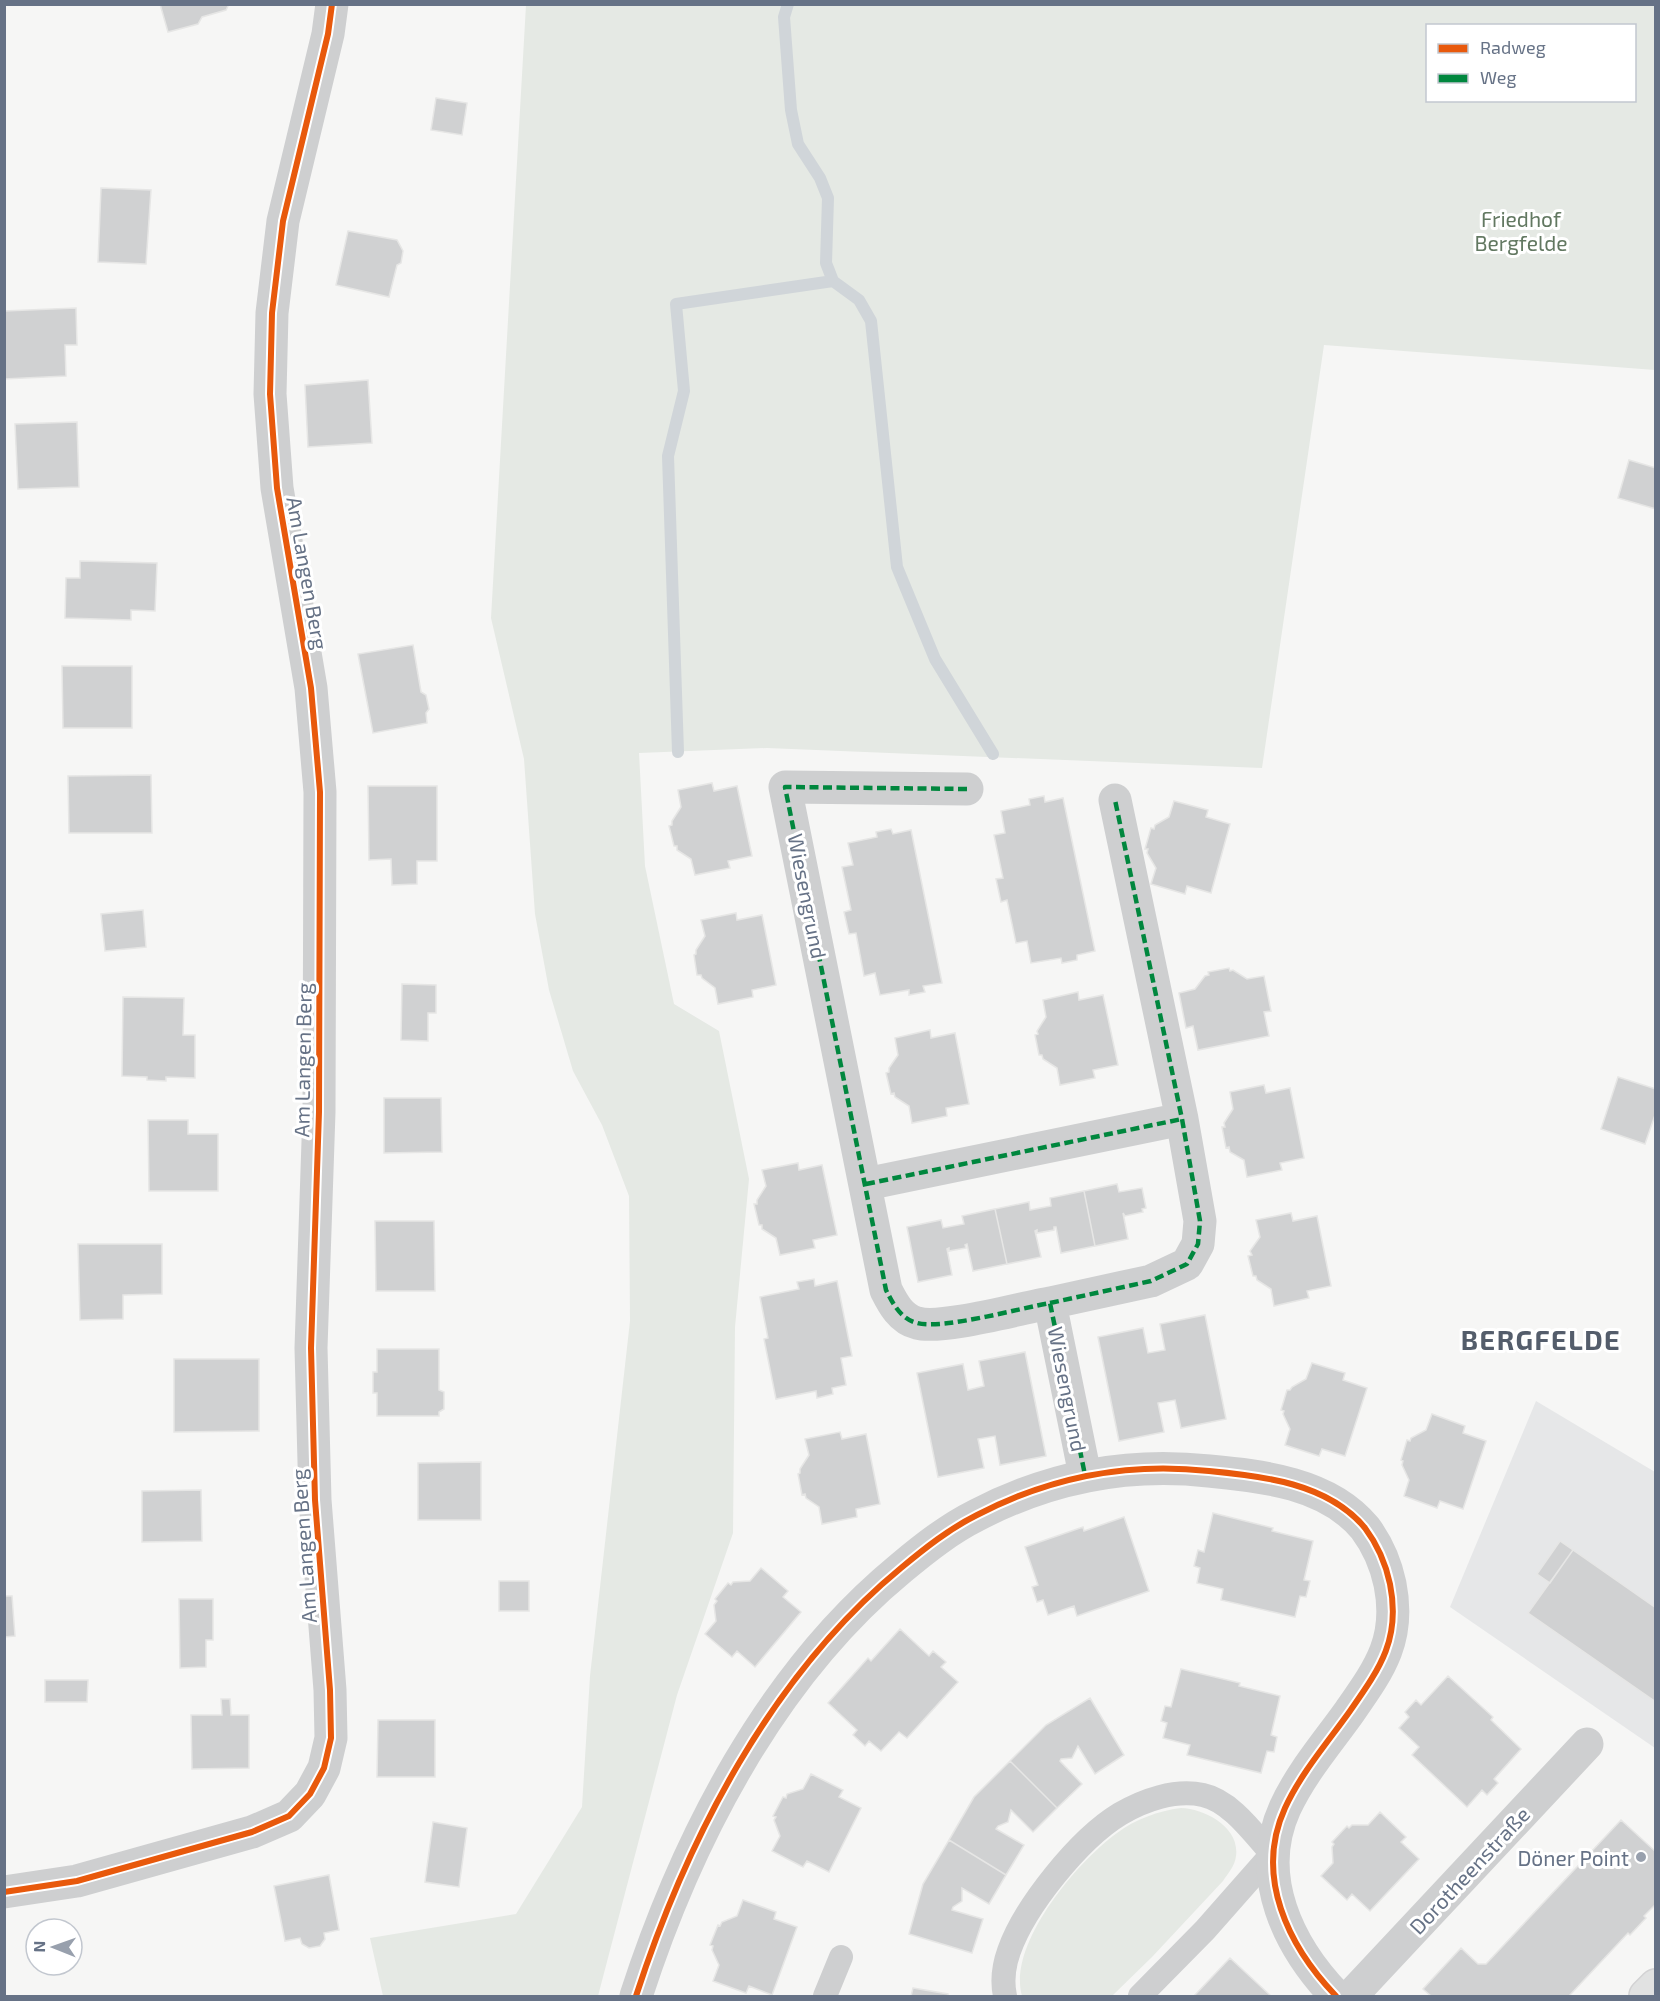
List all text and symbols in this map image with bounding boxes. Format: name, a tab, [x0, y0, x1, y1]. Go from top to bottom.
legend	[1426, 24, 1636, 102]
text: Radweg	[1480, 36, 1546, 58]
text: Weg	[1480, 66, 1516, 88]
park label: Friedhof Bergfelde	[1475, 206, 1568, 255]
street label: Am Langen Berg	[282, 495, 334, 652]
street label: Wiesengrund	[784, 831, 832, 961]
street label: Am Langen Berg	[288, 982, 316, 1138]
district label: BERGFELDE	[1461, 1323, 1621, 1355]
street label: Wiesengrund	[1044, 1324, 1092, 1454]
street label: Am Langen Berg	[285, 1468, 321, 1624]
street label: Dorotheenstraße	[1404, 1801, 1534, 1939]
place label: Döner Point	[1517, 1845, 1629, 1870]
marker: Döner Point	[1634, 1850, 1648, 1864]
north arrow	[24, 1917, 84, 1977]
text: N	[29, 1941, 48, 1953]

